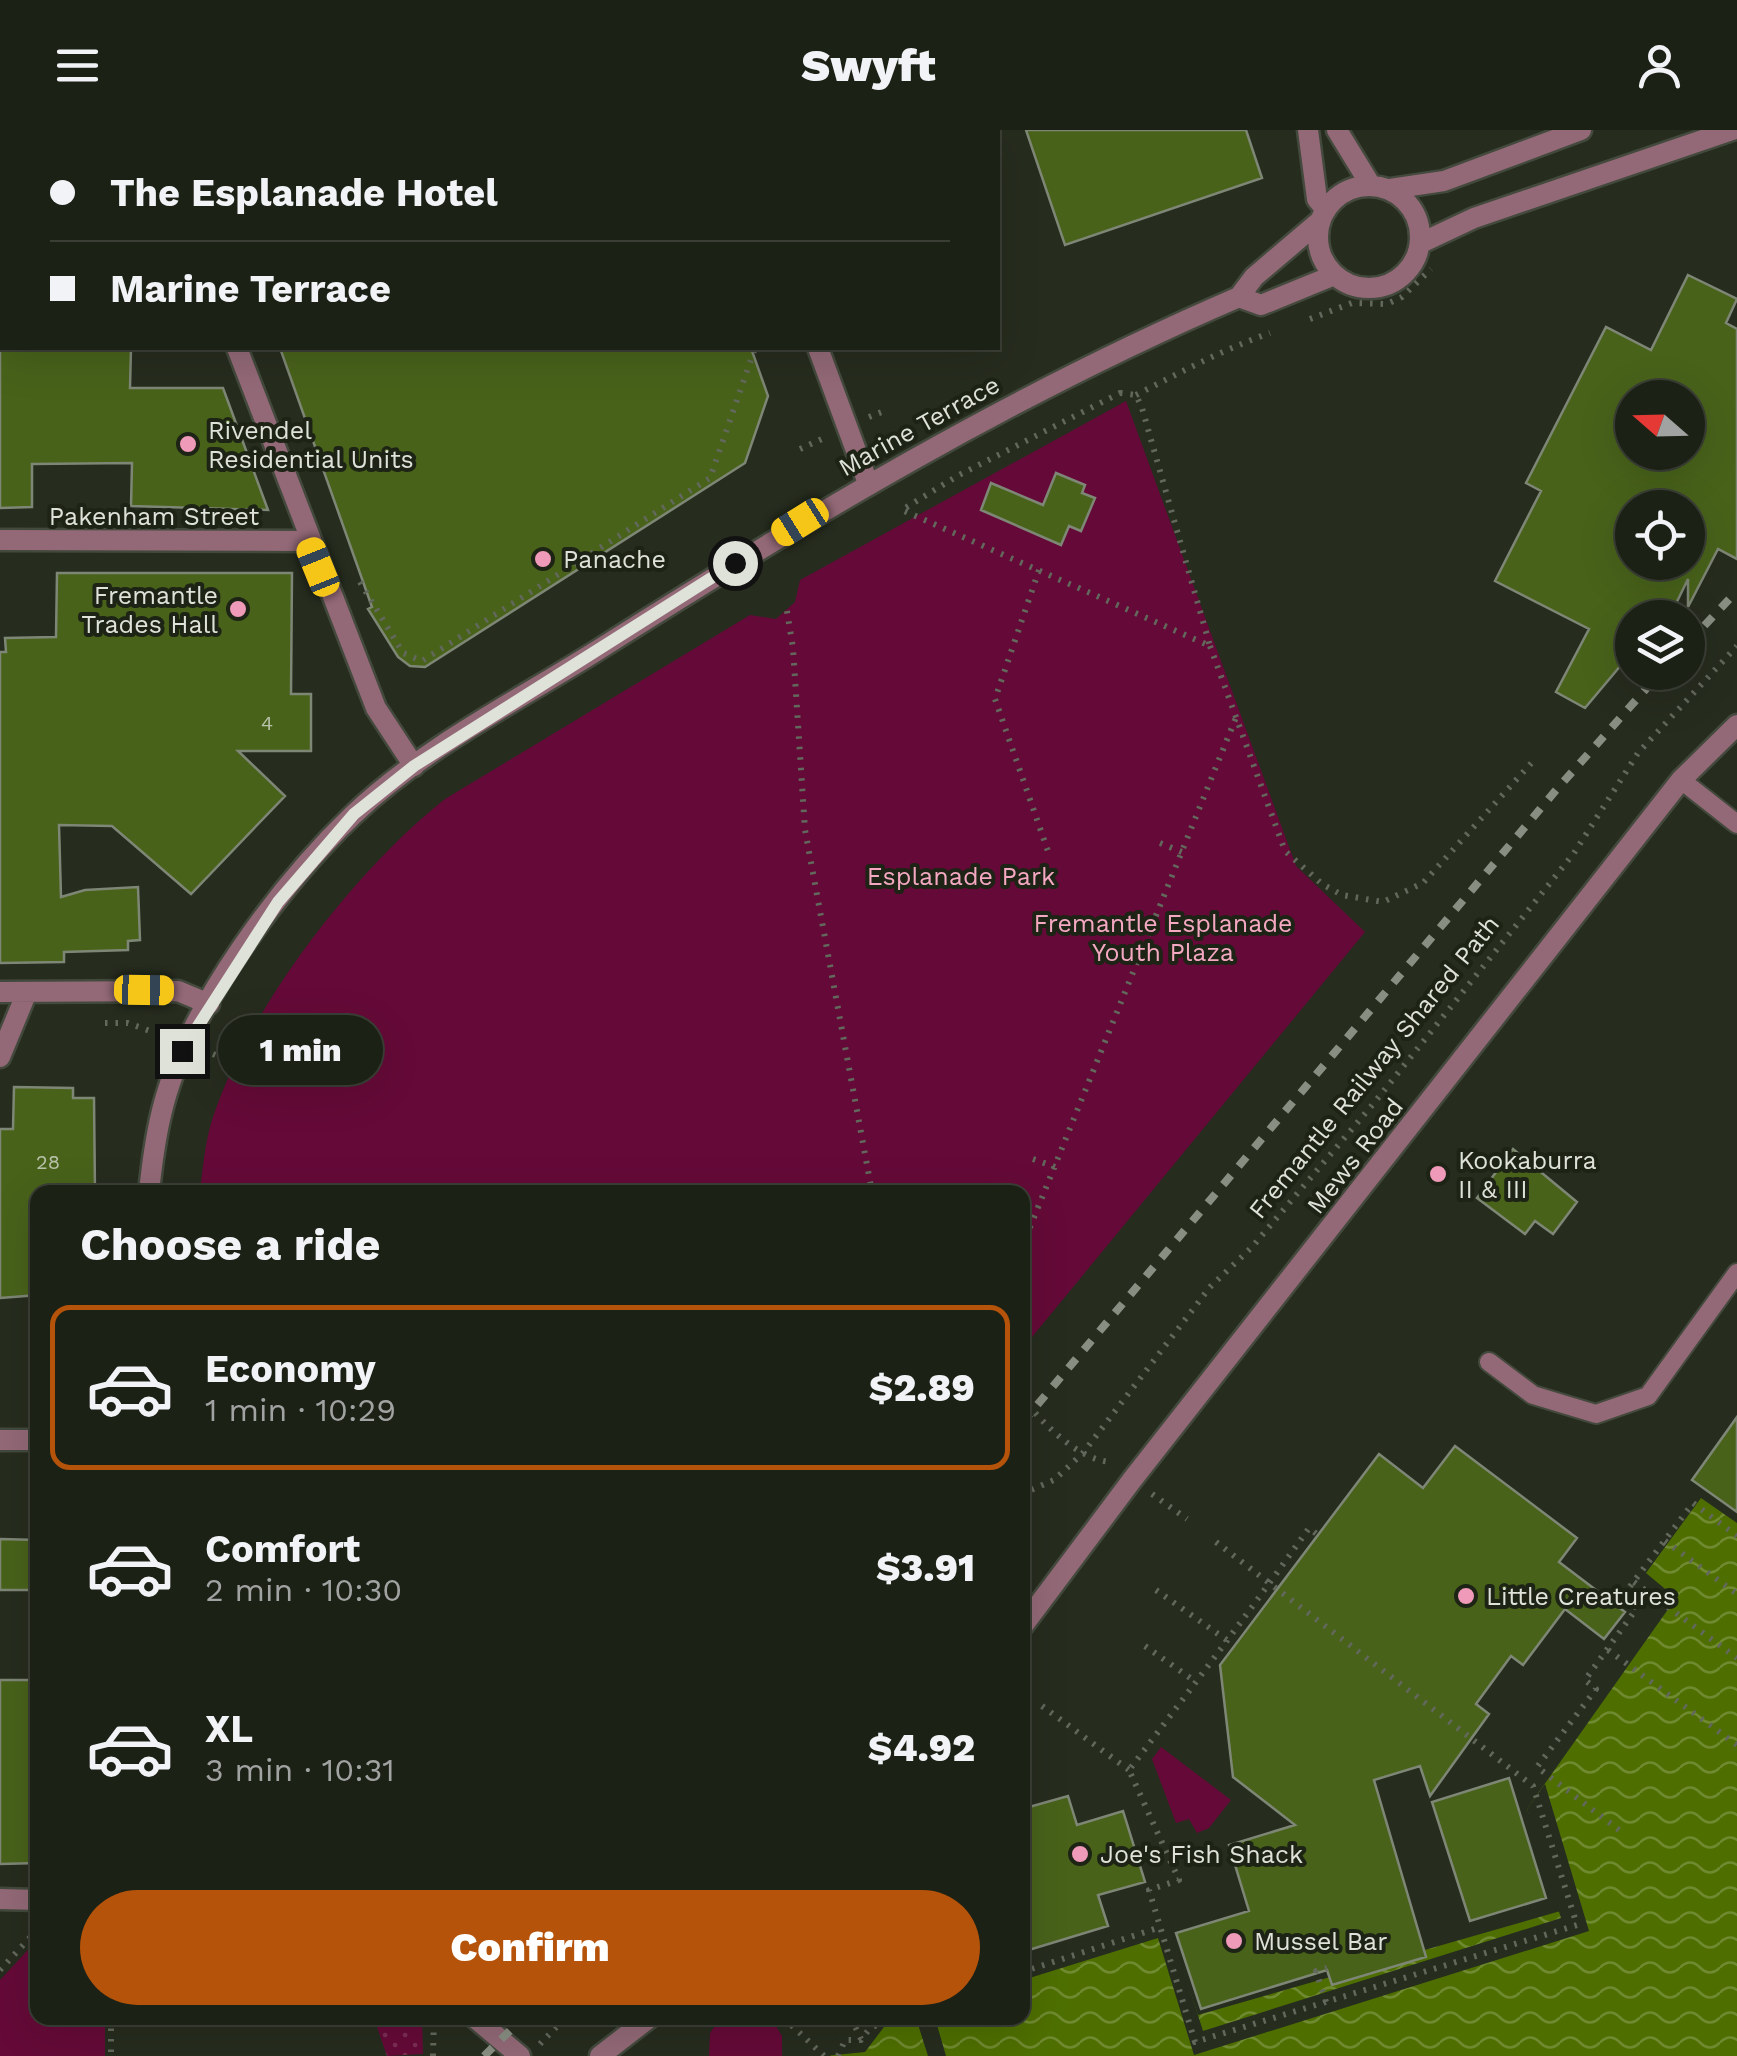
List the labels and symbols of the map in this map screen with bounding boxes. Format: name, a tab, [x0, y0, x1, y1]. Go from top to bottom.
street label: Marine Terrace	[834, 370, 1004, 482]
north arrow	[1615, 380, 1705, 470]
place label: Rivendel Residential Units	[208, 416, 414, 474]
marker: Rivendel Residential Units	[177, 433, 199, 455]
car	[767, 493, 833, 551]
street label: Pakenham Street	[49, 502, 260, 531]
car	[293, 534, 343, 600]
route start	[713, 541, 758, 586]
place label: Panache	[563, 545, 666, 574]
marker: Panache	[532, 548, 554, 570]
place label: Fremantle Trades Hall	[81, 581, 218, 639]
marker: Fremantle Trades Hall	[227, 598, 249, 620]
house number: 4	[261, 711, 273, 735]
park label: Esplanade Park	[867, 862, 1055, 891]
park label: Fremantle Esplanade Youth Plaza	[1033, 909, 1293, 967]
street label: Fremantle Railway Shared Path	[1243, 910, 1505, 1224]
car	[114, 974, 174, 1006]
callout: 1 min	[217, 1016, 382, 1086]
route end	[160, 1029, 205, 1074]
street label: Mews Road	[1301, 1092, 1409, 1220]
place label: Kookaburra II & III	[1458, 1146, 1597, 1204]
house number: 28	[36, 1150, 60, 1174]
marker: Kookaburra II & III	[1427, 1163, 1449, 1185]
place label: Little Creatures	[1486, 1582, 1676, 1611]
marker: Little Creatures	[1455, 1585, 1477, 1607]
place label: Joe's Fish Shack	[1100, 1840, 1303, 1869]
marker: Joe's Fish Shack	[1069, 1843, 1091, 1865]
place label: Mussel Bar	[1254, 1927, 1387, 1956]
marker: Mussel Bar	[1223, 1930, 1245, 1952]

